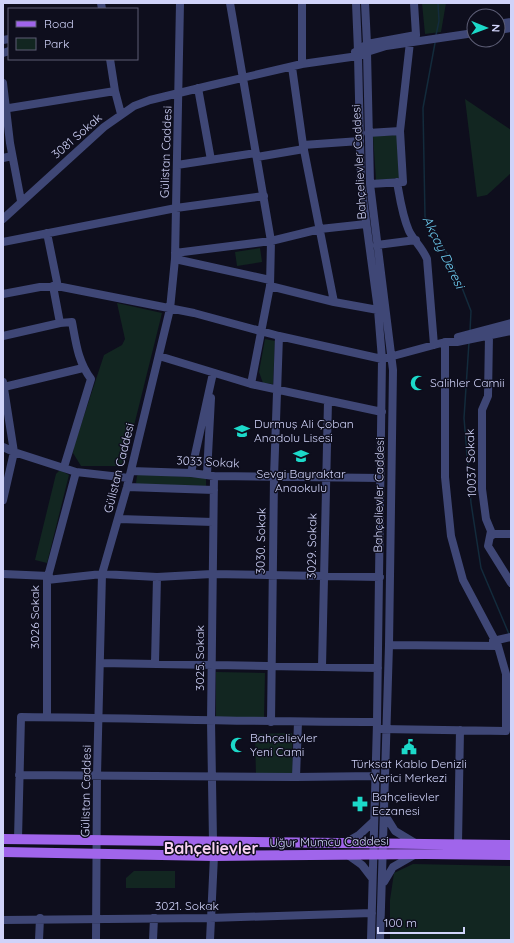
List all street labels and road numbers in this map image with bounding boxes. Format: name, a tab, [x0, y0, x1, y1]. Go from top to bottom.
street label: Bahçelievler Caddesi	[348, 104, 369, 220]
street label: Gülistan Caddesi	[156, 106, 175, 198]
street label: 3081 Sokak	[48, 110, 105, 162]
street label: Gülistan Caddesi	[100, 421, 137, 514]
street label: 10037 Sokak	[462, 429, 479, 498]
street label: Bahçelievler Caddesi	[370, 437, 387, 553]
street label: 3033 Sokak	[176, 452, 240, 471]
street label: 3030. Sokak	[252, 508, 269, 574]
street label: 3029. Sokak	[303, 513, 320, 579]
street label: 3026 Sokak	[27, 585, 42, 649]
street label: 3025. Sokak	[192, 625, 207, 691]
street label: Gülistan Caddesi	[77, 745, 94, 837]
street label: Uğur Mumcu Caddesi	[269, 833, 389, 850]
street label: 3021. Sokak	[155, 898, 219, 913]

